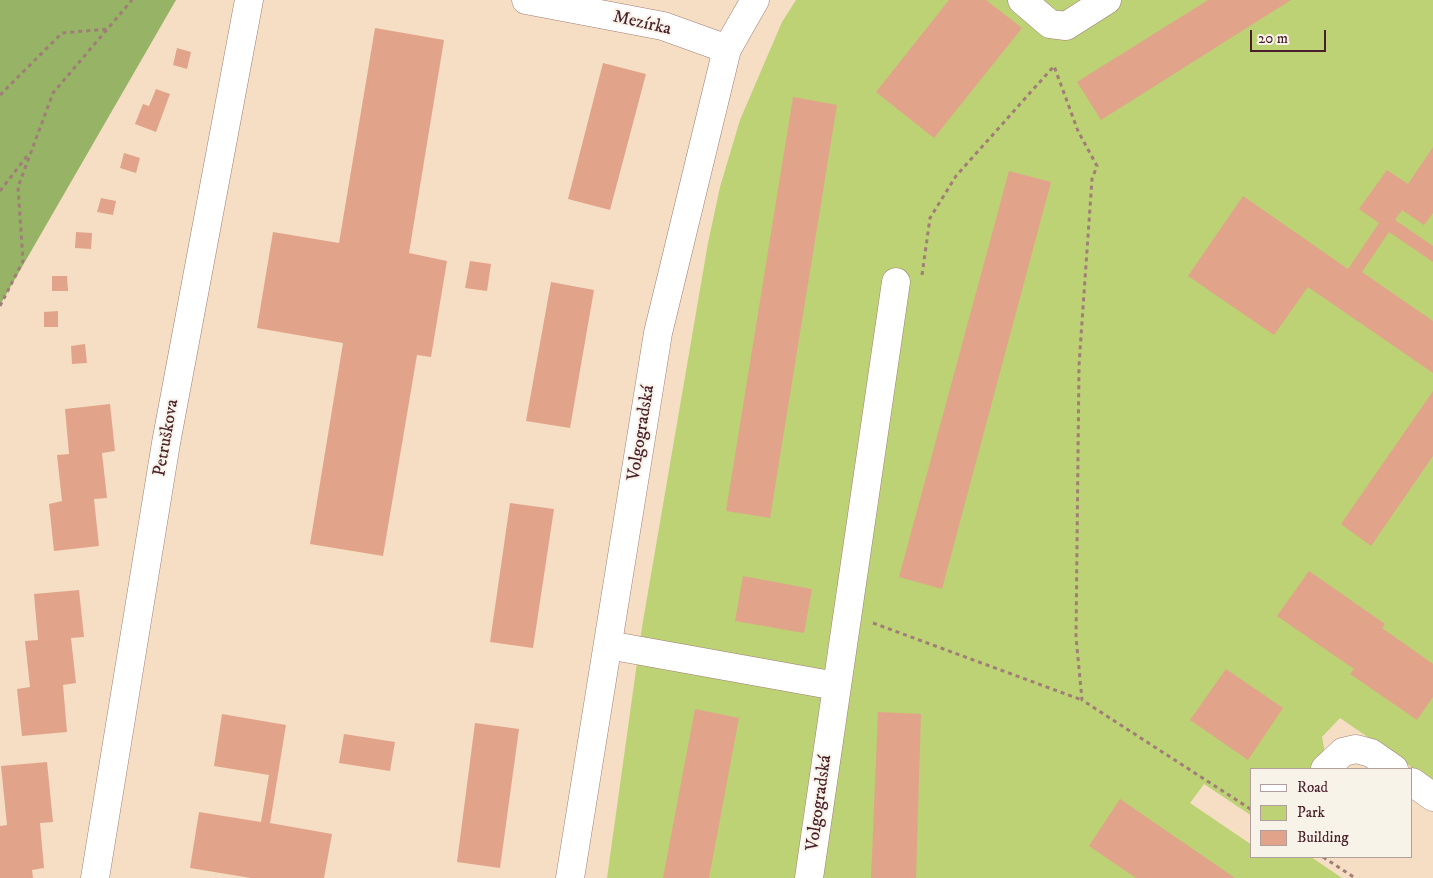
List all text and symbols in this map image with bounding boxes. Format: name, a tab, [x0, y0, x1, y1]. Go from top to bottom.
street label: Mezírka	[611, 7, 673, 41]
scale bar	[1253, 20, 1329, 52]
text: 20 m	[1258, 29, 1288, 48]
street label: Volgogradská	[624, 384, 660, 482]
street label: Petruškova	[150, 398, 184, 478]
street label: Volgogradská	[803, 754, 837, 852]
legend	[1250, 768, 1413, 858]
text: Road	[1297, 778, 1328, 797]
text: Park	[1297, 803, 1325, 822]
text: Building	[1297, 828, 1349, 847]

